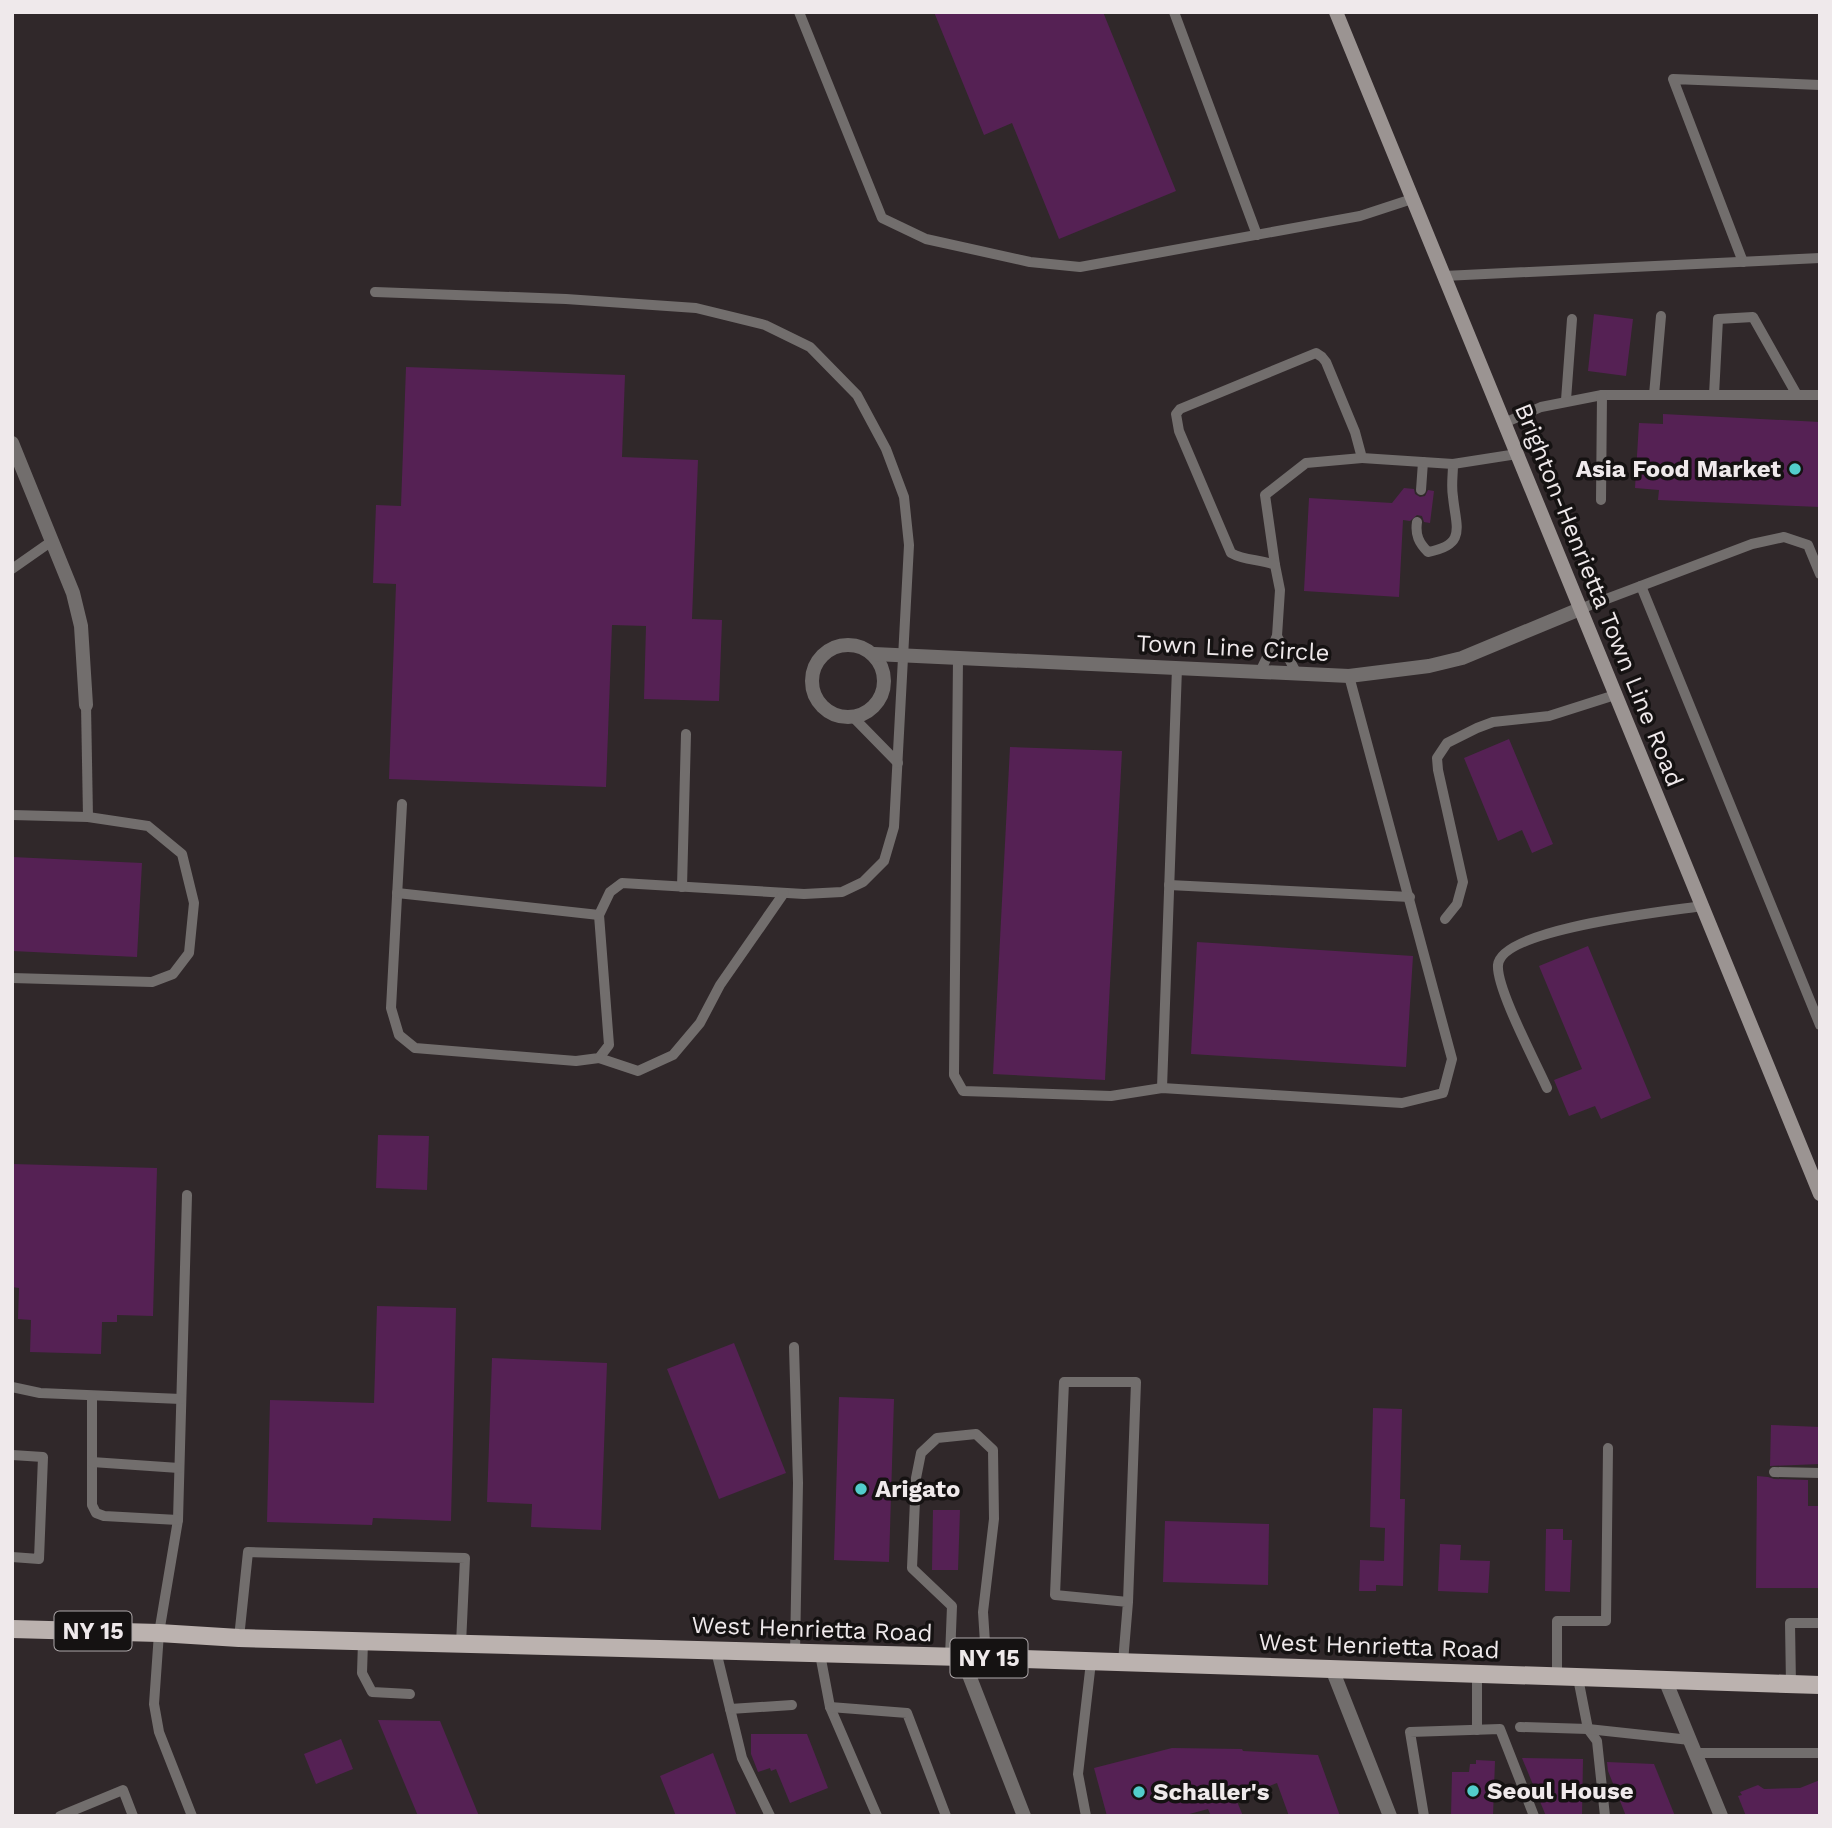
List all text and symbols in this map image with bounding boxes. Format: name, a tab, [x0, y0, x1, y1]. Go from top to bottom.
street label: Brighton-Henrietta Town Line Road	[1509, 399, 1689, 791]
place label: Asia Food Market	[1576, 455, 1782, 483]
marker: Asia Food Market	[1787, 461, 1803, 477]
street label: Town Line Circle	[1136, 629, 1330, 667]
place label: Arigato	[875, 1475, 960, 1503]
marker: Arigato	[853, 1481, 869, 1497]
street label: West Henrietta Road	[691, 1611, 933, 1647]
road number: NY 15	[55, 1612, 132, 1650]
street label: West Henrietta Road	[1258, 1628, 1500, 1664]
road number: NY 15	[950, 1638, 1028, 1678]
place label: Seoul House	[1487, 1777, 1634, 1805]
place label: Schaller's	[1153, 1778, 1270, 1806]
marker: Seoul House	[1465, 1783, 1481, 1799]
marker: Schaller's	[1131, 1784, 1147, 1800]

